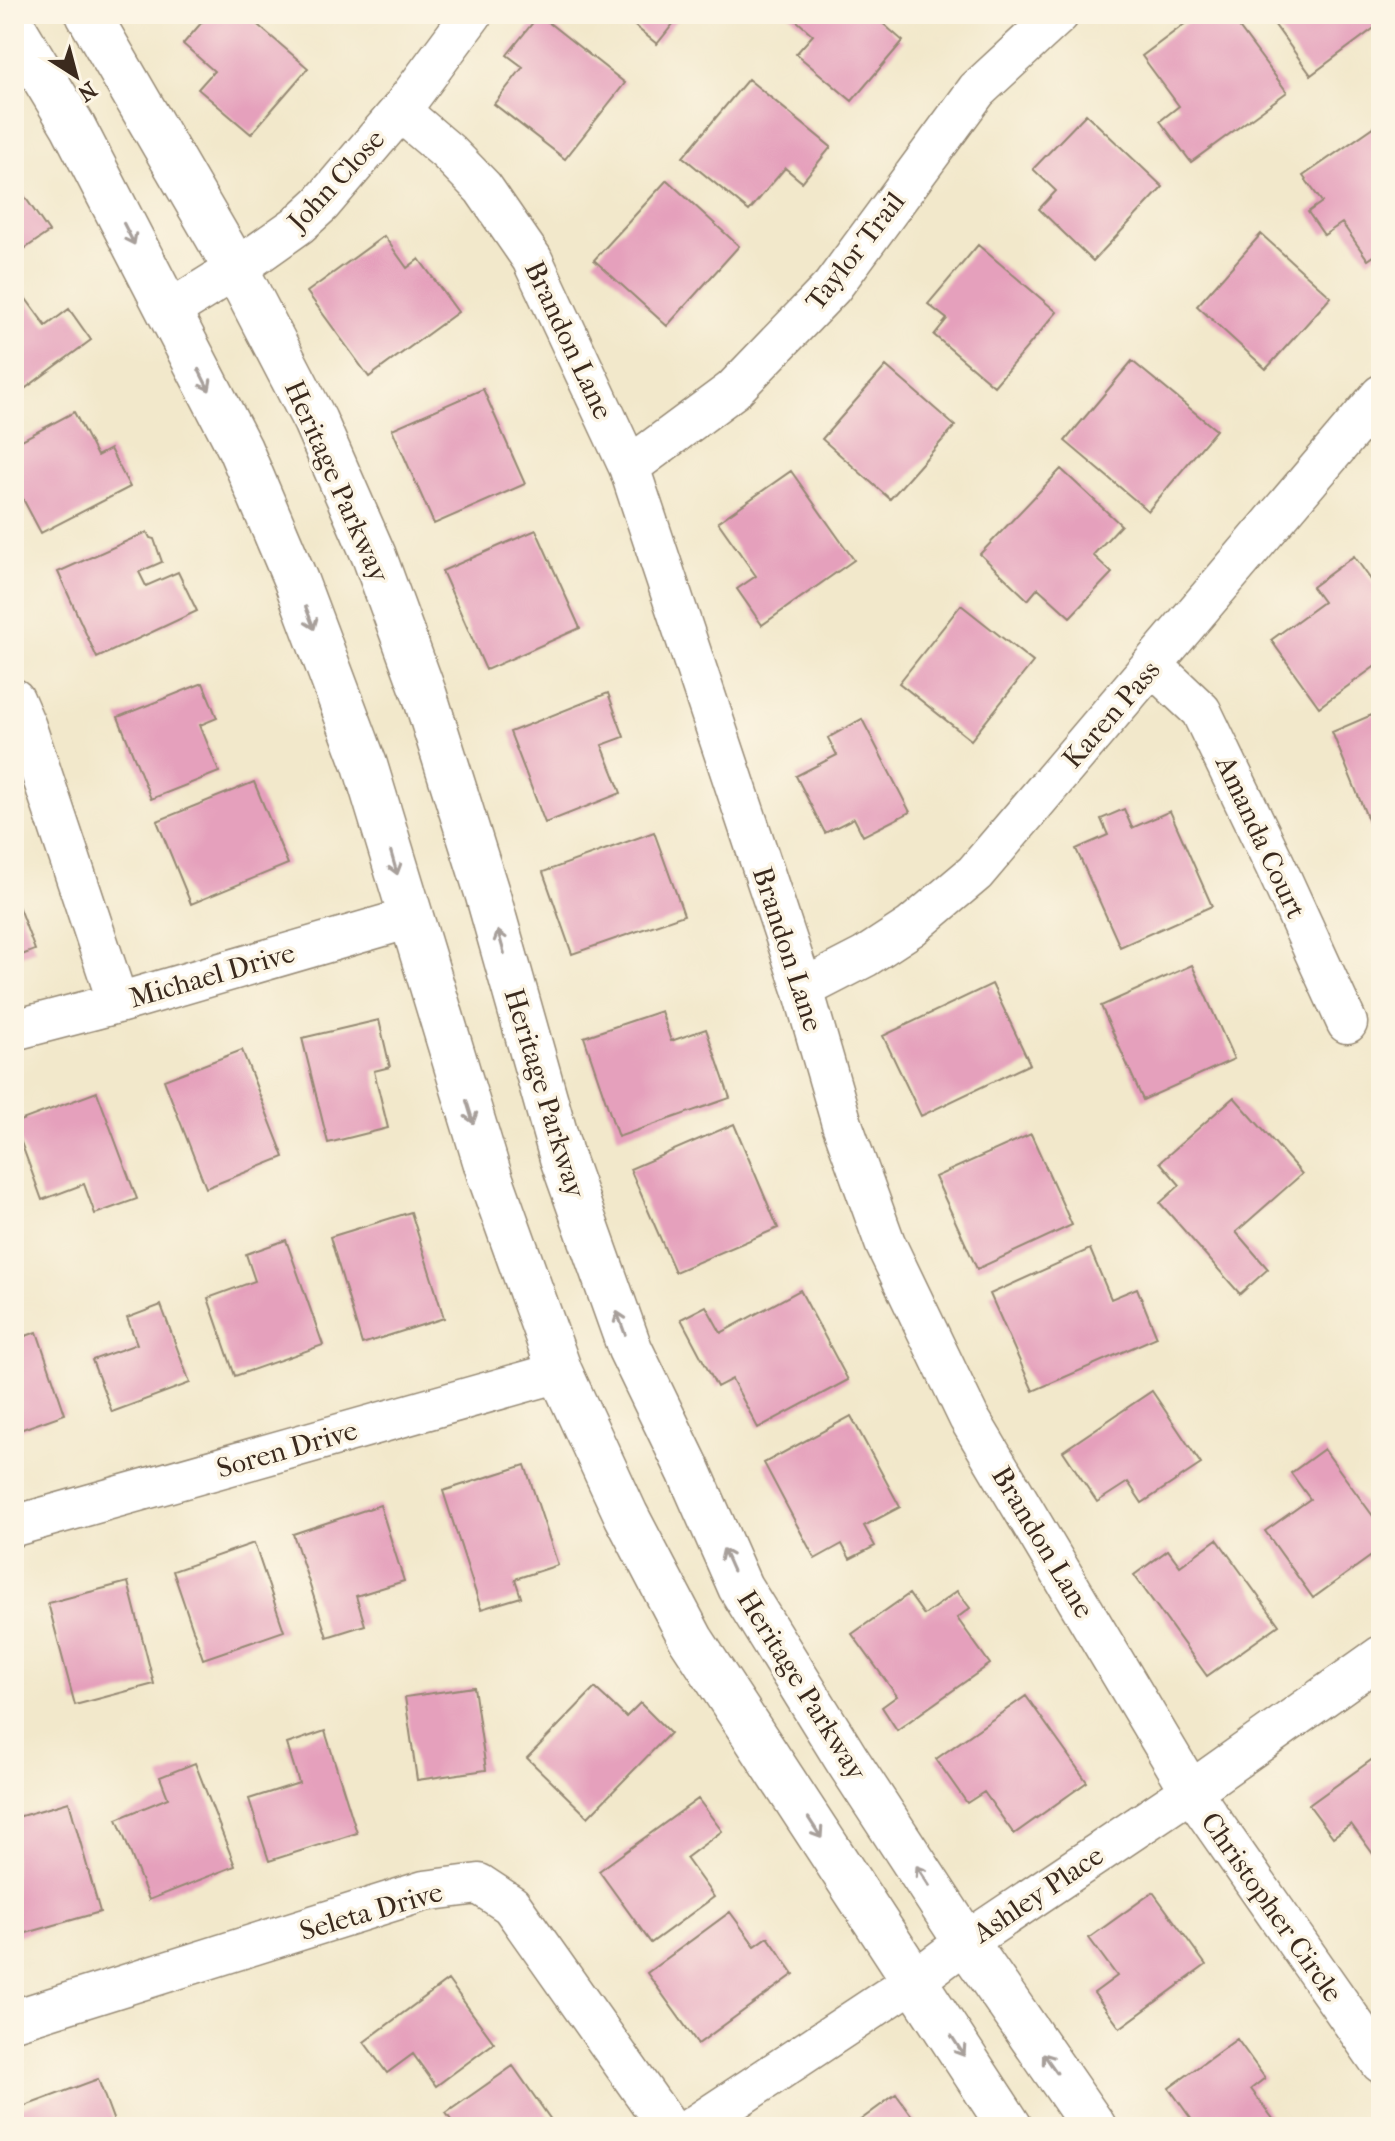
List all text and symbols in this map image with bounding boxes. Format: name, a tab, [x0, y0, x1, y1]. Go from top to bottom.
north arrow	[36, 36, 116, 116]
text: N	[73, 76, 102, 107]
street label: John Close	[279, 122, 391, 239]
street label: Taylor Trail	[799, 185, 912, 317]
one-way arrow	[121, 221, 137, 245]
street label: Brandon Lane	[518, 256, 620, 424]
one-way arrow	[197, 368, 213, 392]
street label: Heritage Parkway	[278, 375, 397, 588]
one-way arrow	[304, 605, 318, 630]
street label: Karen Pass	[1055, 653, 1167, 775]
street label: Amanda Court	[1209, 750, 1313, 923]
one-way arrow	[387, 850, 402, 876]
street label: Brandon Lane	[746, 863, 830, 1035]
one-way arrow	[492, 929, 507, 955]
street label: Michael Drive	[126, 936, 299, 1014]
street label: Heritage Parkway	[497, 984, 593, 1203]
one-way arrow	[464, 1099, 478, 1124]
one-way arrow	[613, 1311, 627, 1336]
street label: Soren Drive	[213, 1413, 361, 1485]
street label: Brandon Lane	[985, 1460, 1101, 1624]
one-way arrow	[720, 1548, 735, 1573]
street label: Heritage Parkway	[730, 1584, 874, 1787]
street label: Christopher Circle	[1194, 1806, 1350, 2008]
one-way arrow	[807, 1816, 823, 1839]
street label: Ashley Place	[966, 1838, 1109, 1950]
one-way arrow	[915, 1866, 932, 1888]
street label: Seleta Drive	[296, 1875, 446, 1947]
one-way arrow	[950, 2034, 966, 2057]
one-way arrow	[1042, 2052, 1058, 2074]

